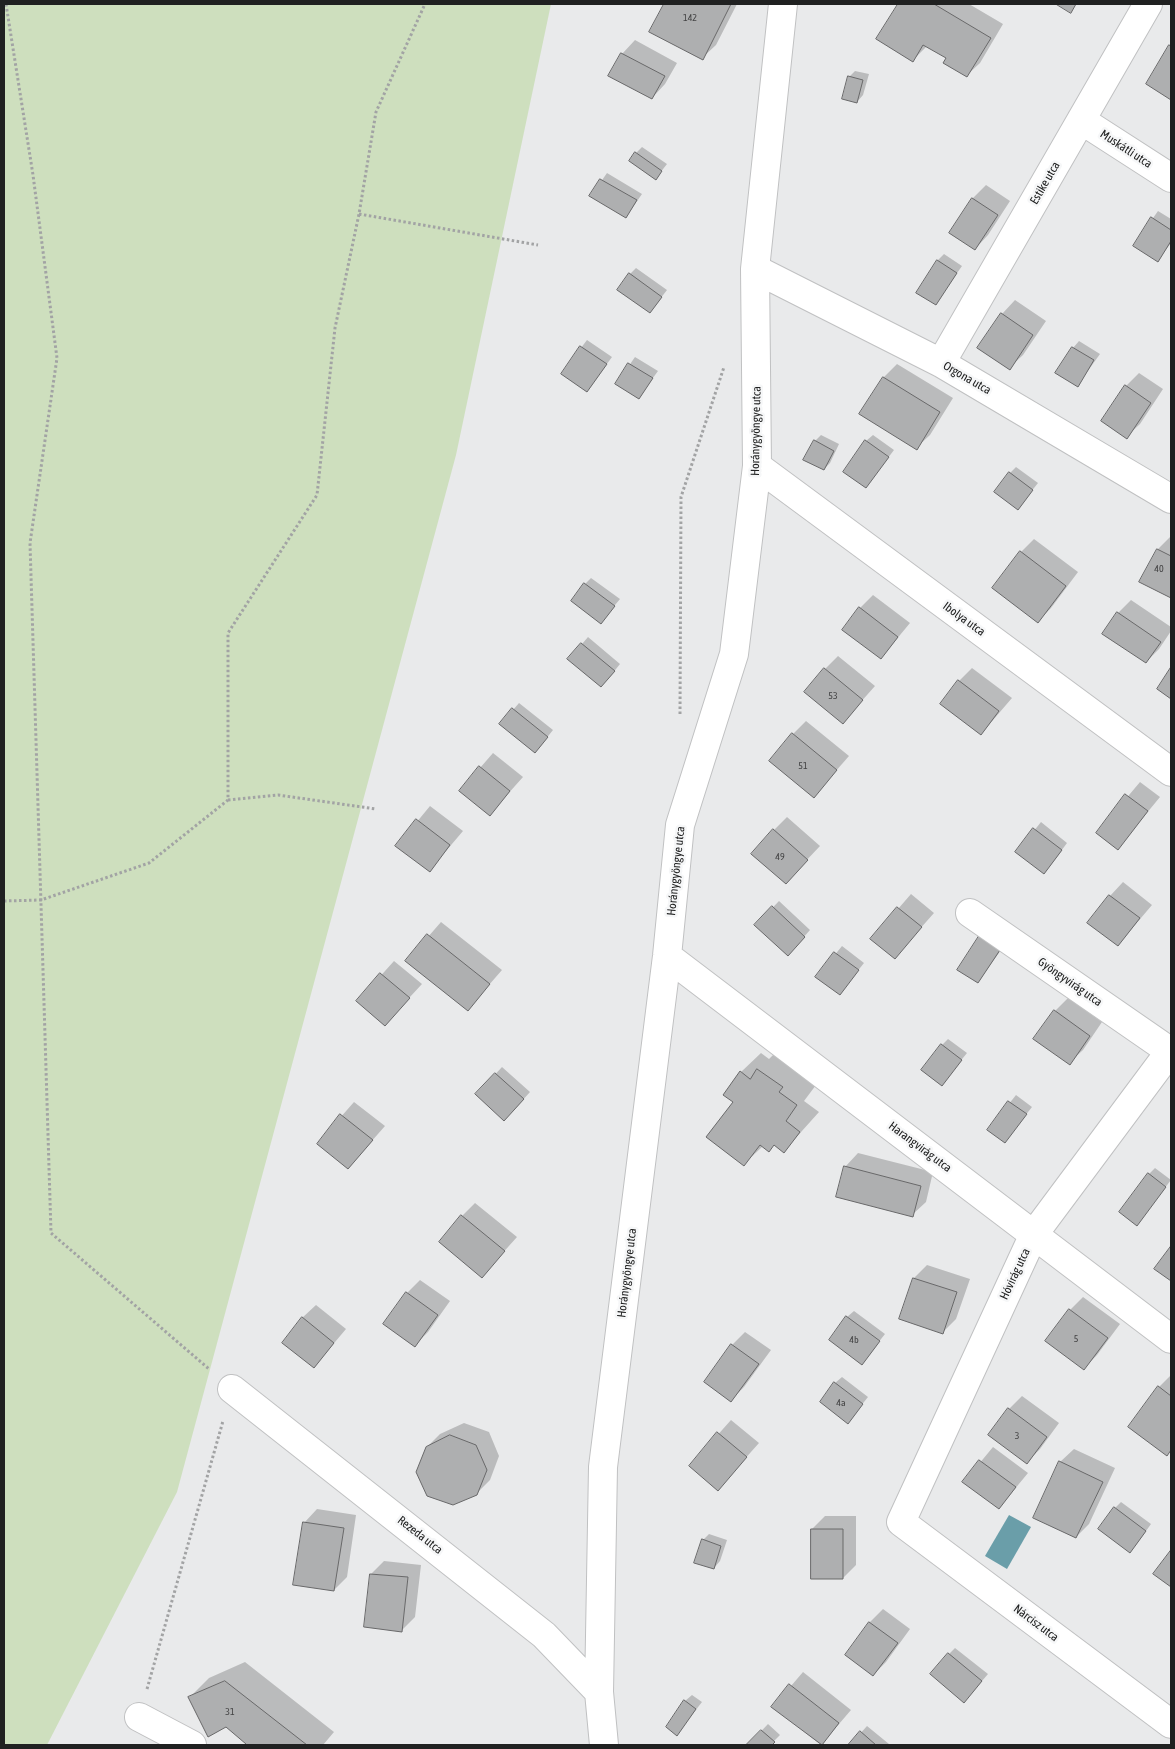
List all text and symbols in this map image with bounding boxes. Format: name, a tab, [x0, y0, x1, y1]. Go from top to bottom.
house number: 142	[683, 12, 697, 24]
street label: Muskátli utca	[1097, 127, 1155, 171]
street label: Estike utca	[1027, 159, 1063, 207]
street label: Orgona utca	[940, 359, 994, 397]
street label: Horánygyöngye utca	[748, 386, 764, 476]
house number: 40	[1154, 563, 1164, 575]
street label: Ibolya utca	[940, 599, 988, 639]
house number: 53	[828, 690, 838, 702]
house number: 51	[798, 760, 808, 772]
street label: Horánygyöngye utca	[664, 826, 688, 916]
house number: 49	[775, 851, 785, 863]
street label: Gyöngyvirág utca	[1035, 955, 1105, 1009]
street label: Harangvirág utca	[886, 1119, 954, 1175]
street label: Horánygyöngye utca	[614, 1227, 640, 1319]
street label: Hóvirág utca	[997, 1246, 1033, 1302]
house number: 5	[1074, 1333, 1078, 1345]
house number: 4b	[849, 1334, 859, 1346]
house number: 4a	[836, 1397, 846, 1409]
house number: 3	[1015, 1430, 1019, 1442]
street label: Rezeda utca	[395, 1513, 445, 1557]
street label: Nárcisz utca	[1011, 1601, 1061, 1645]
house number: 31	[225, 1706, 235, 1718]

